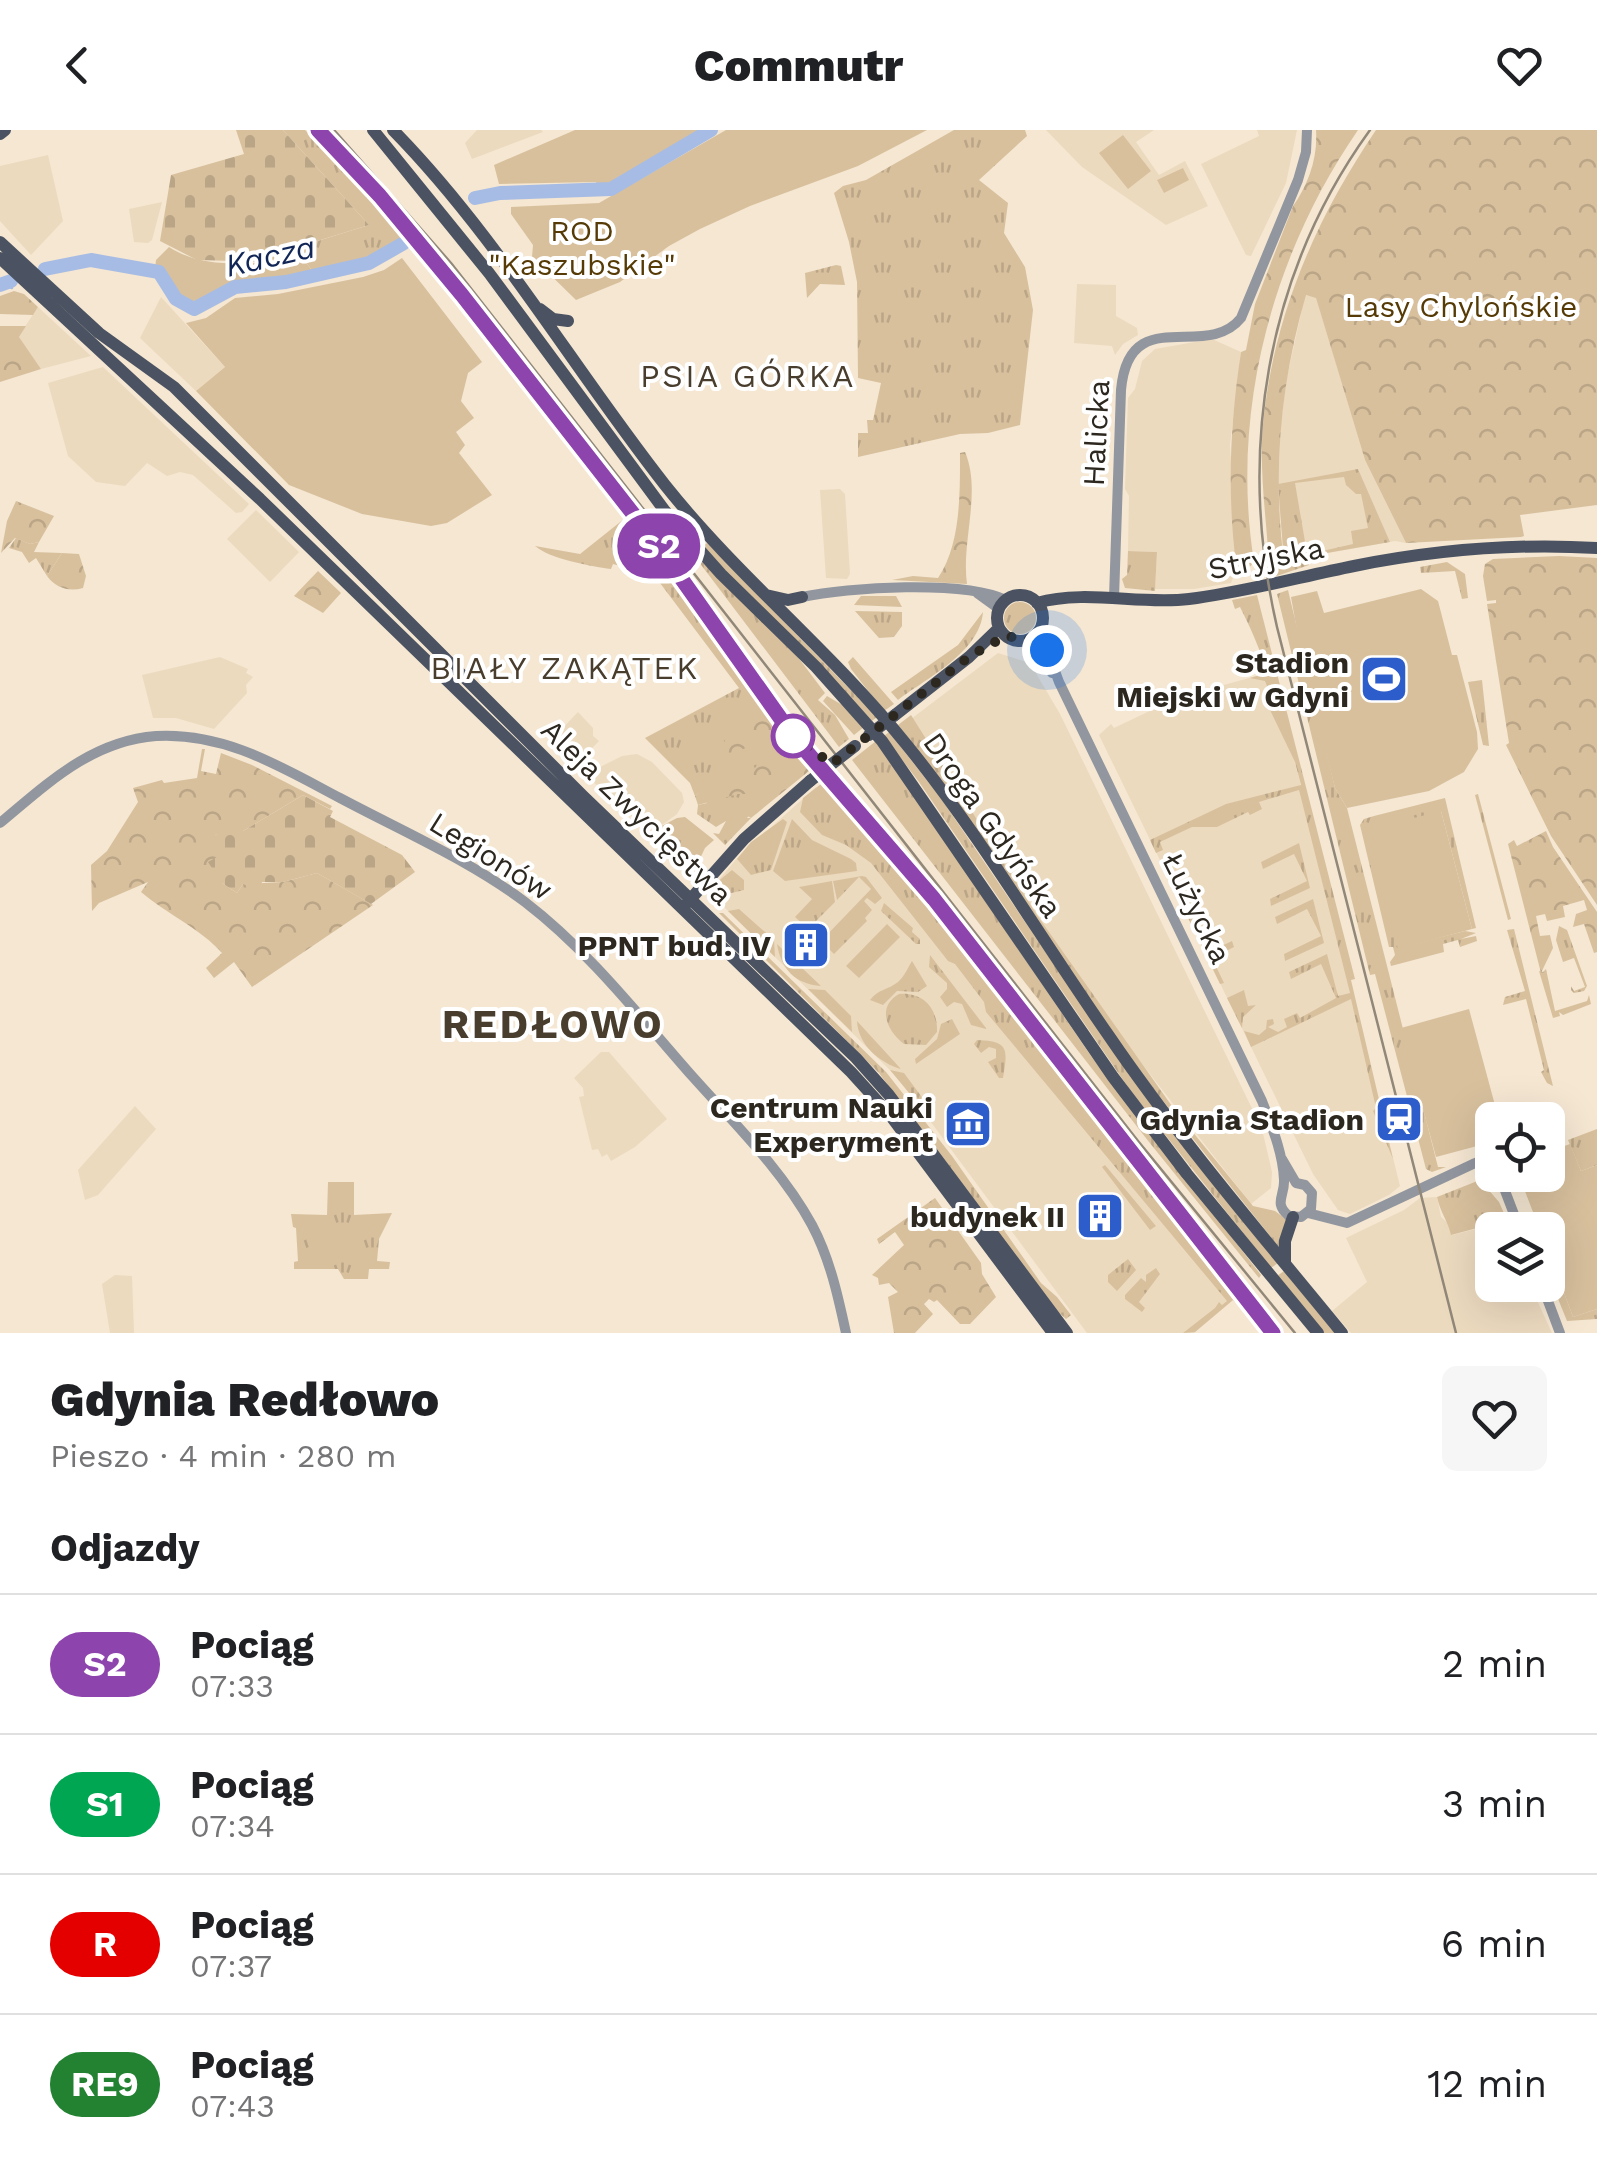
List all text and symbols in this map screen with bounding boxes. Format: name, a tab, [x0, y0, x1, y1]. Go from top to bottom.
icon: back	[50, 38, 105, 93]
icon: heart	[1492, 38, 1547, 93]
text: Commutr	[694, 39, 903, 92]
park label: ROD "Kaszubskie"	[488, 213, 676, 282]
water label: Kacza	[221, 227, 319, 285]
park label: Lasy Chylońskie	[1345, 289, 1577, 324]
district label: PSIA GÓRKA	[640, 357, 856, 395]
street label: Halicka	[1076, 379, 1116, 487]
line badge: S2	[614, 514, 704, 578]
text: S2	[637, 525, 681, 567]
street label: Stryjska	[1205, 530, 1327, 586]
your location	[1022, 625, 1072, 675]
place label: Stadion Miejski w Gdyni	[1116, 645, 1349, 714]
district label: BIAŁY ZAKĄTEK	[430, 649, 700, 687]
sports icon: Stadion Miejski w Gdyni	[1358, 653, 1410, 705]
street label: Aleja Zwycięstwa	[534, 712, 740, 912]
unlabelled marker	[772, 715, 814, 757]
street label: Droga Gdyńska	[916, 726, 1070, 924]
street label: Legionów	[423, 805, 559, 907]
street label: Łużycka	[1155, 847, 1239, 969]
building icon: PPNT bud. IV	[780, 919, 832, 971]
place label: PPNT bud. IV	[578, 928, 772, 963]
district label: REDŁOWO	[442, 1001, 664, 1048]
place label: Centrum Nauki Experyment	[710, 1090, 933, 1159]
station icon: Gdynia Stadion	[1373, 1093, 1425, 1145]
museum icon: Centrum Nauki Experyment	[942, 1098, 994, 1150]
place label: Gdynia Stadion	[1140, 1102, 1364, 1137]
map controls	[1475, 1102, 1565, 1302]
button: locate	[1475, 1102, 1565, 1192]
building icon: budynek II	[1074, 1190, 1126, 1242]
place label: budynek II	[910, 1199, 1065, 1234]
button: layers	[1475, 1212, 1565, 1302]
button: heart	[1442, 1366, 1547, 1471]
text: Gdynia Redłowo	[50, 1371, 439, 1428]
text: Pieszo · 4 min · 280 m	[50, 1437, 396, 1475]
text: Odjazdy	[50, 1526, 200, 1570]
text: Pociąg	[190, 1623, 314, 1667]
text: 2 min	[1442, 1642, 1547, 1686]
text: S2	[83, 1643, 127, 1685]
text: 07:33	[190, 1667, 274, 1705]
text: Pociąg	[190, 1763, 314, 1807]
text: 3 min	[1442, 1782, 1547, 1826]
text: S1	[86, 1783, 124, 1825]
text: 07:34	[190, 1807, 275, 1845]
text: Pociąg	[190, 1903, 314, 1947]
text: 6 min	[1441, 1922, 1547, 1966]
text: R	[93, 1923, 117, 1965]
text: 07:37	[190, 1947, 272, 1985]
text: Pociąg	[190, 2043, 314, 2087]
text: 12 min	[1427, 2062, 1547, 2106]
text: RE9	[71, 2063, 139, 2105]
text: 07:43	[190, 2087, 275, 2125]

